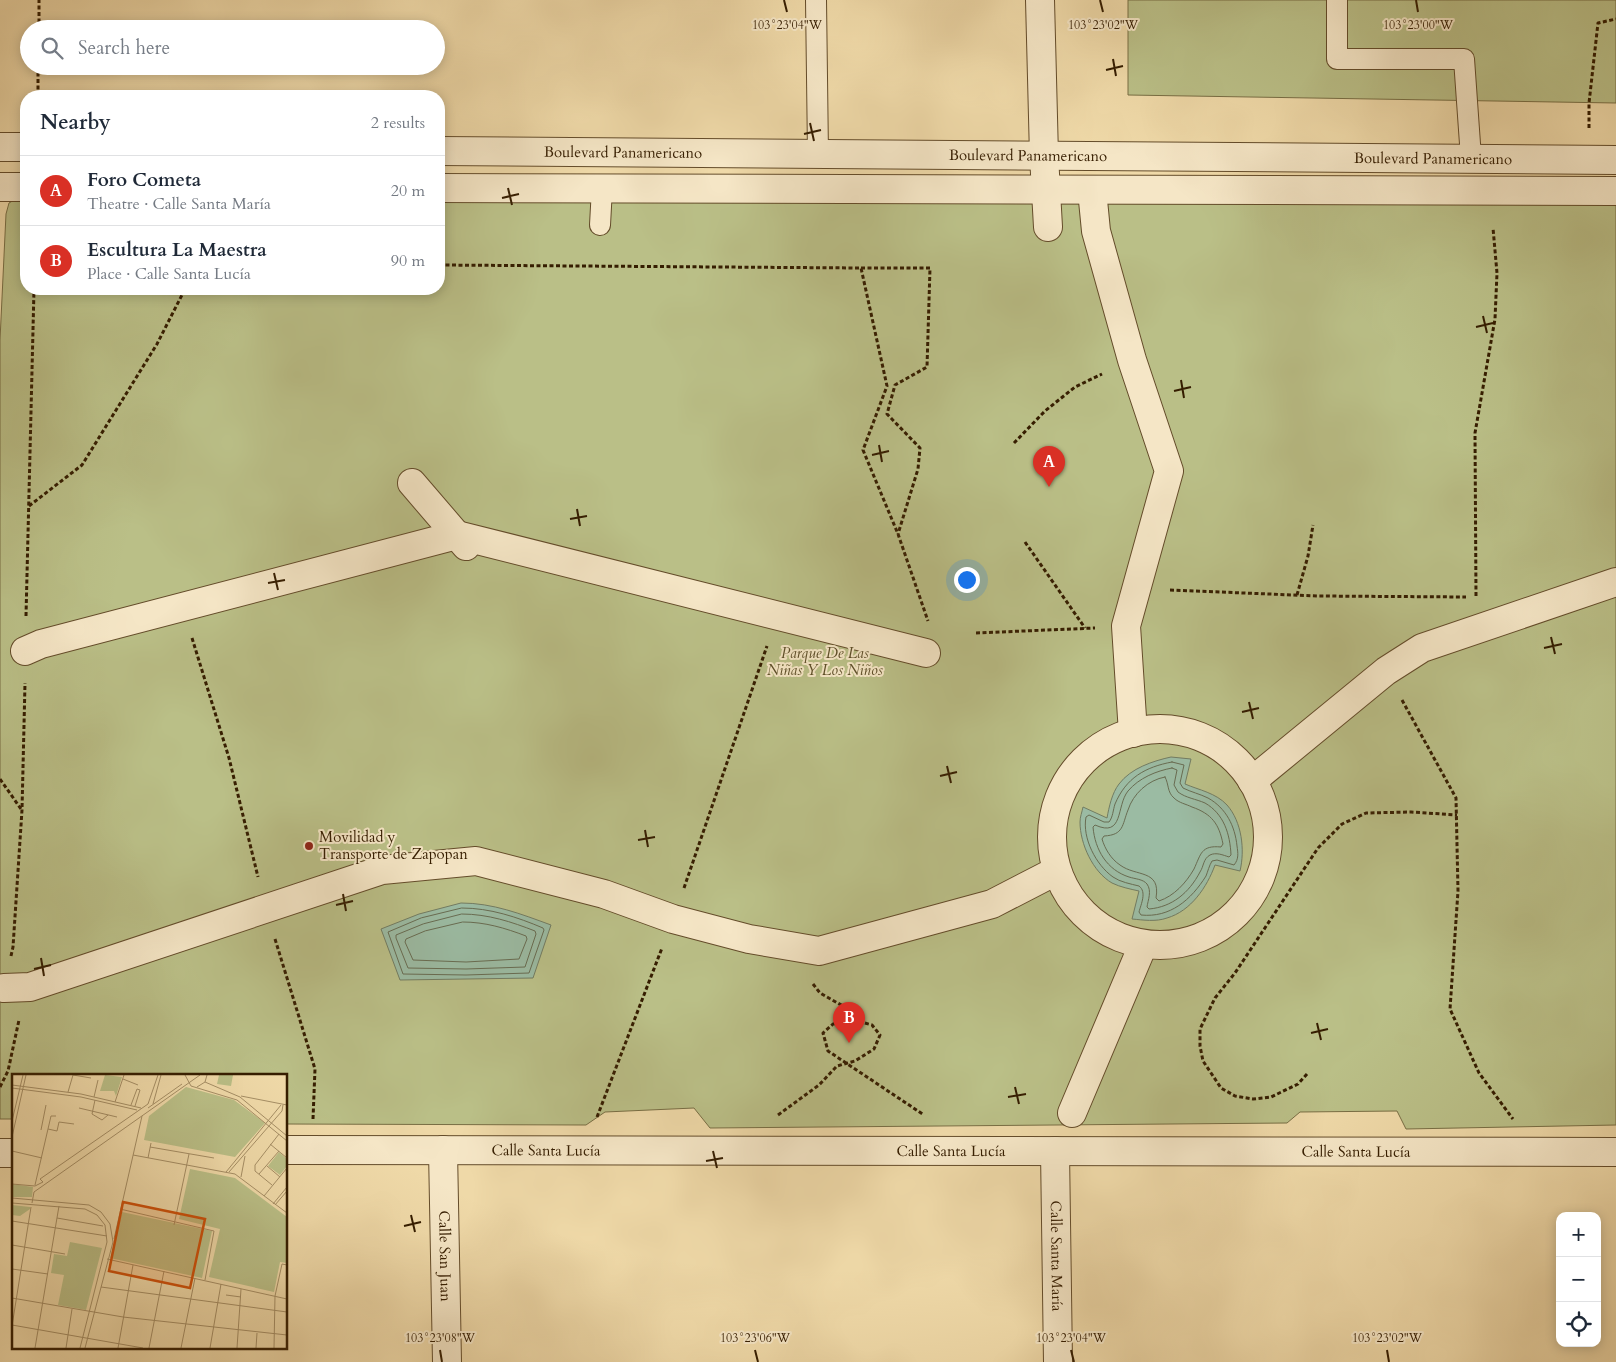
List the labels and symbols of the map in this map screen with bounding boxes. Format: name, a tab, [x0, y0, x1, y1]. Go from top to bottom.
text: 103°23'04"W	[752, 17, 823, 33]
text: 103°23'02"W	[1068, 17, 1139, 33]
text: 103°23'00"W	[1383, 17, 1454, 33]
street label: Boulevard Panamericano	[544, 142, 702, 163]
street label: Boulevard Panamericano	[949, 145, 1107, 166]
street label: Boulevard Panamericano	[1354, 148, 1512, 169]
pin: A	[1033, 446, 1065, 487]
your location	[954, 567, 980, 593]
park label: Parque De Las Niñas Y Los Niños	[767, 643, 883, 680]
place label: Movilidad y Transporte de Zapopan	[319, 827, 468, 864]
marker: Movilidad y Transporte de Zapopan	[303, 840, 315, 852]
pin: B	[833, 1002, 865, 1043]
inset map	[12, 1074, 288, 1350]
street label: Calle Santa Lucía	[491, 1140, 601, 1160]
street label: Calle Santa Lucía	[896, 1141, 1006, 1161]
street label: Calle Santa Lucía	[1301, 1142, 1411, 1162]
street label: Calle Santa María	[1046, 1200, 1067, 1312]
street label: Calle San Juan	[434, 1210, 456, 1302]
text: 103°23'08"W	[405, 1330, 476, 1346]
text: 103°23'06"W	[720, 1330, 791, 1346]
text: 103°23'04"W	[1036, 1330, 1107, 1346]
text: 103°23'02"W	[1352, 1330, 1423, 1346]

